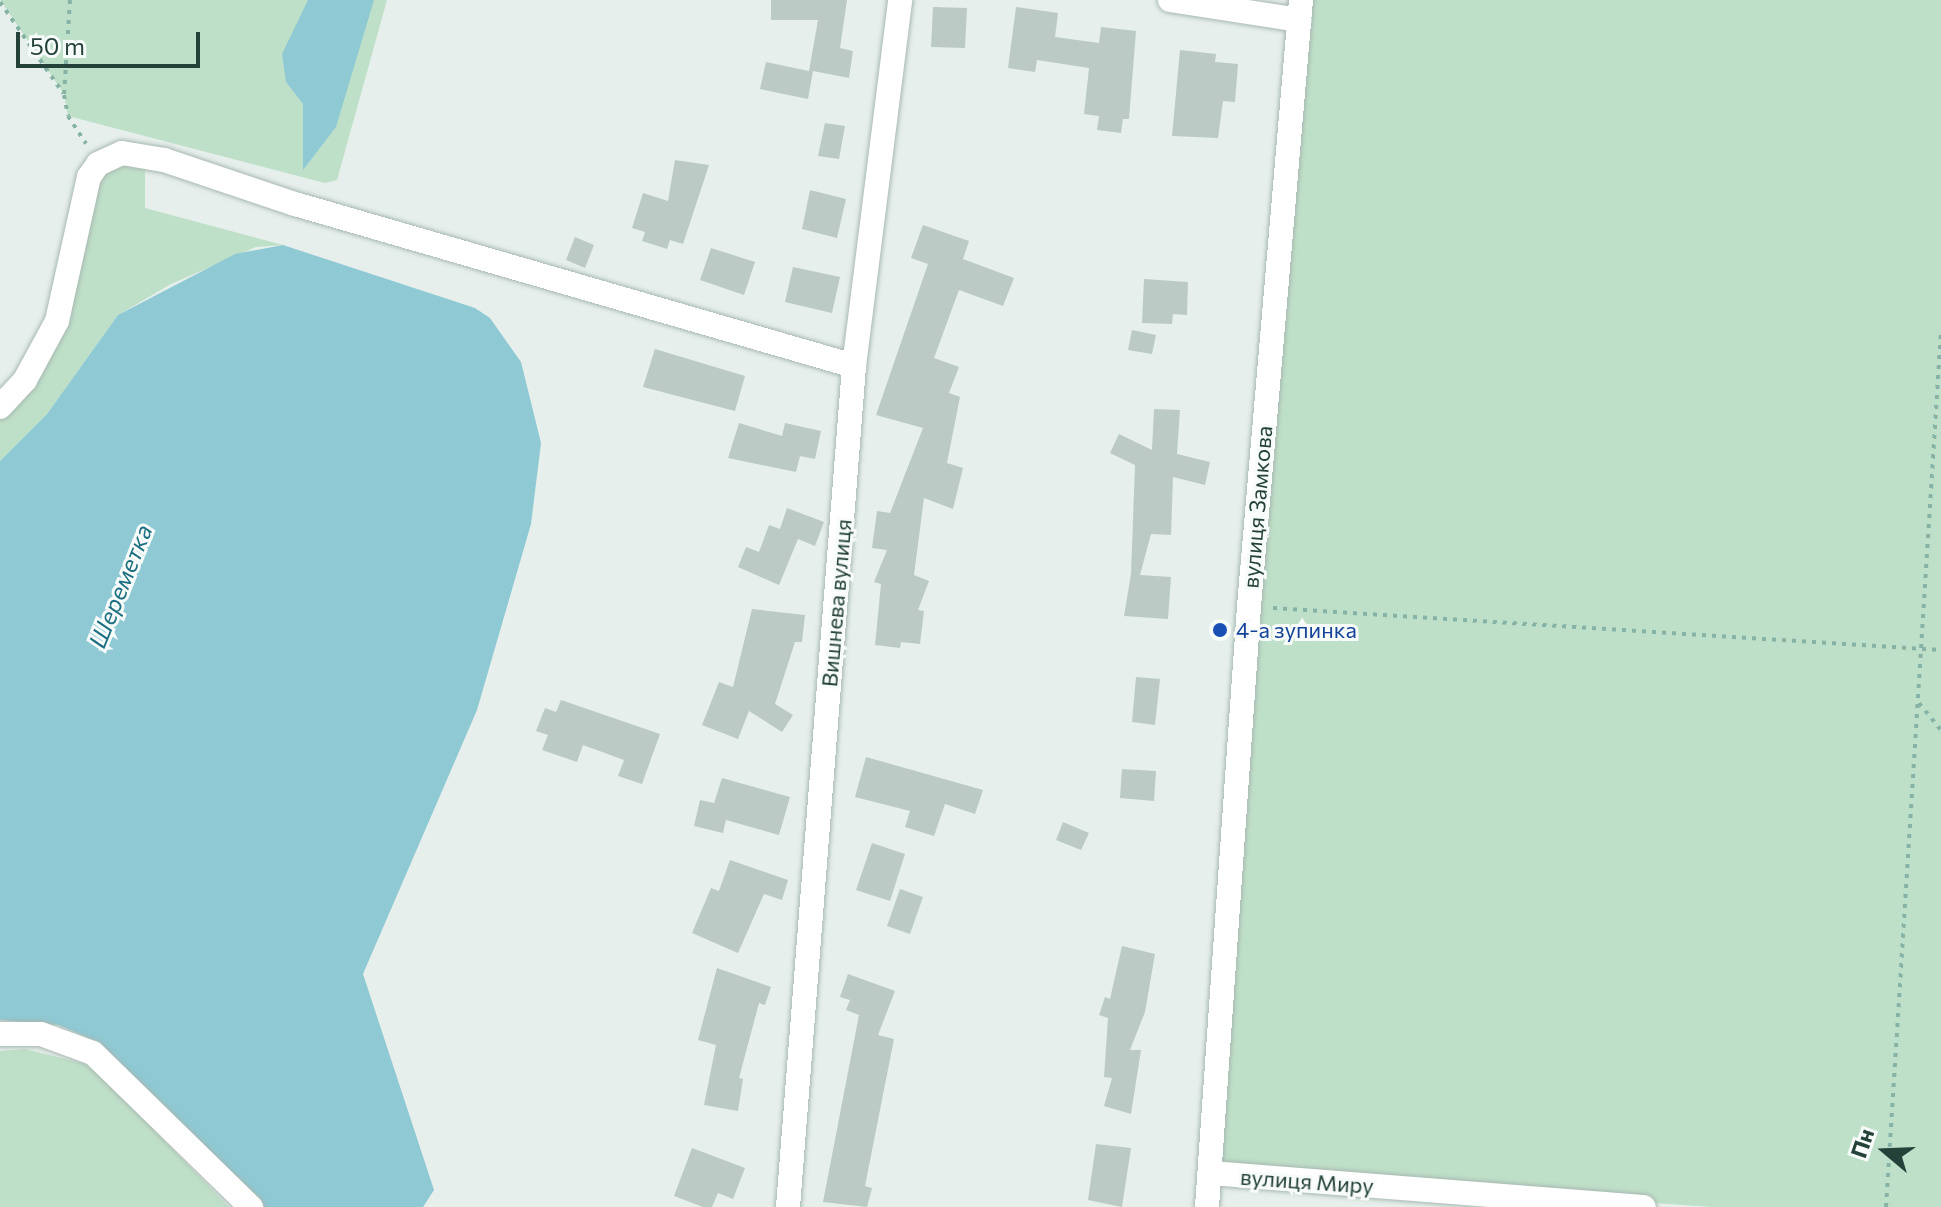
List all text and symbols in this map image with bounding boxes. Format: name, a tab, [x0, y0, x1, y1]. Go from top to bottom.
scale bar	[20, 16, 204, 66]
text: 50 m	[30, 31, 85, 60]
street label: вулиця Замкова	[1237, 424, 1277, 590]
street label: Вишнева вулиця	[816, 518, 856, 688]
water label: Шереметка	[82, 520, 158, 652]
place label: 4-а зупинка	[1236, 617, 1357, 643]
marker: 4-а зупинка	[1211, 621, 1229, 639]
north arrow	[1845, 1111, 1925, 1191]
text: Пн	[1844, 1125, 1879, 1161]
street label: вулиця Миру	[1239, 1163, 1375, 1199]

